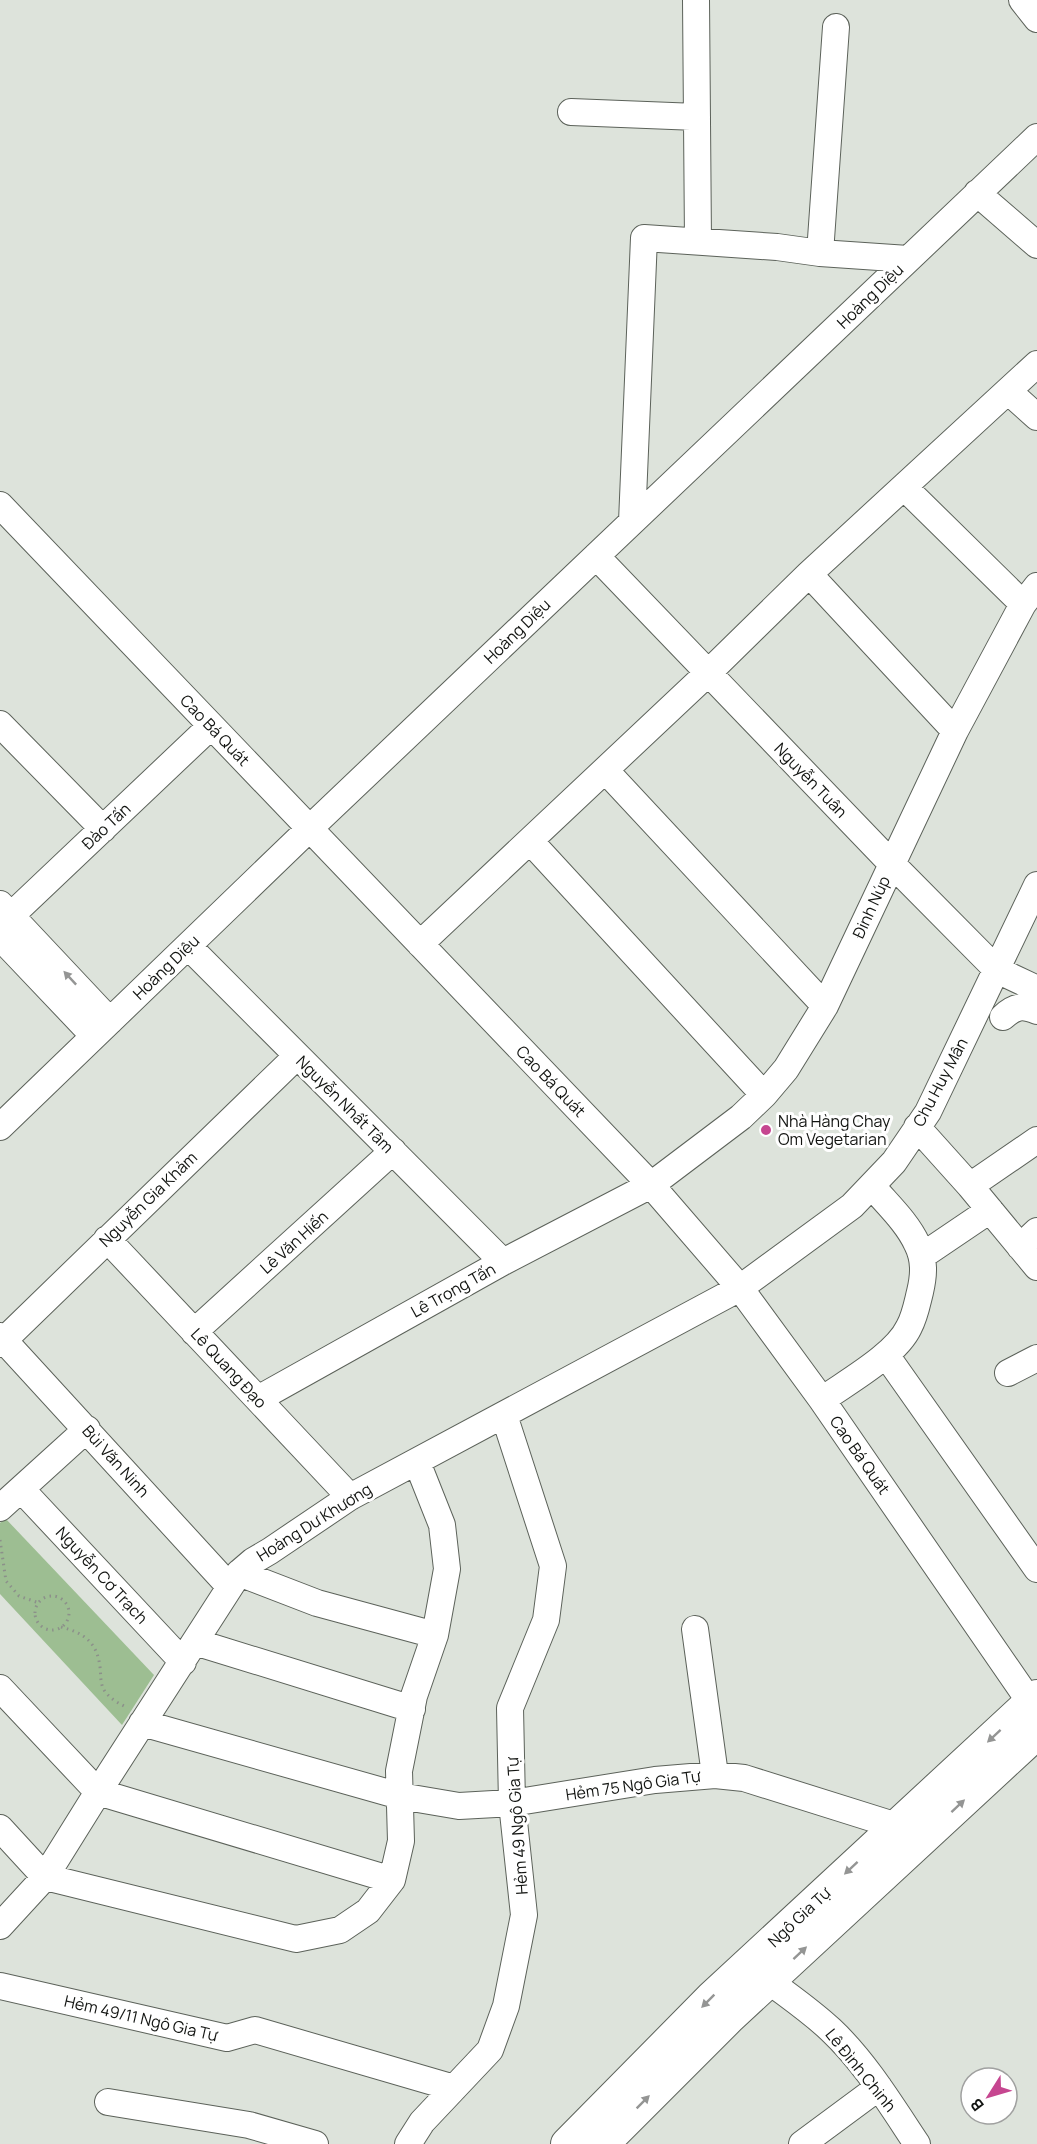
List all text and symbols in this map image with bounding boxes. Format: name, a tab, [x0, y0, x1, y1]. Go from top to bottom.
street label: Hoàng Diệu	[832, 259, 908, 333]
street label: Hoàng Diệu	[479, 594, 555, 668]
street label: Cao Bá Quát	[175, 690, 255, 770]
street label: Nguyễn Tuân	[770, 738, 852, 822]
street label: Đào Tấn	[77, 798, 135, 854]
street label: Đinh Núp	[847, 872, 895, 942]
street label: Hoàng Diệu	[128, 930, 204, 1004]
one-way arrow	[63, 971, 77, 986]
street label: Chu Huy Mân	[907, 1034, 973, 1130]
street label: Cao Bá Quát	[511, 1041, 591, 1121]
street label: Nguyễn Nhất Tâm	[291, 1050, 399, 1158]
place label: Nhà Hàng Chay Om Vegetarian	[778, 1110, 891, 1150]
marker: Nhà Hàng Chay Om Vegetarian	[759, 1123, 773, 1137]
street label: Nguyễn Gia Khảm	[94, 1146, 202, 1252]
street label: Lê Văn Hiến	[255, 1206, 333, 1278]
street label: Lê Trọng Tấn	[407, 1258, 499, 1322]
street label: Lê Quang Đạo	[186, 1323, 272, 1413]
street label: Cao Bá Quát	[825, 1411, 895, 1499]
street label: Bùi Văn Ninh	[78, 1420, 154, 1502]
street label: Hoàng Dư Khương	[252, 1478, 376, 1566]
street label: Nguyễn Cơ Trạch	[51, 1522, 153, 1628]
one-way arrow	[987, 1729, 1002, 1742]
street label: Hẻm 49 Ngô Gia Tự	[501, 1756, 533, 1896]
street label: Hẻm 75 Ngô Gia Tự	[564, 1765, 702, 1805]
one-way arrow	[950, 1800, 965, 1813]
one-way arrow	[844, 1861, 858, 1875]
street label: Ngô Gia Tự	[763, 1882, 836, 1952]
one-way arrow	[792, 1946, 807, 1960]
street label: Hẻm 49/11 Ngô Gia Tự	[62, 1990, 220, 2046]
one-way arrow	[701, 1994, 715, 2008]
street label: Lê Đình Chinh	[821, 2024, 901, 2116]
north arrow	[959, 2066, 1019, 2126]
text: B	[965, 2094, 989, 2116]
one-way arrow	[636, 2095, 650, 2109]

